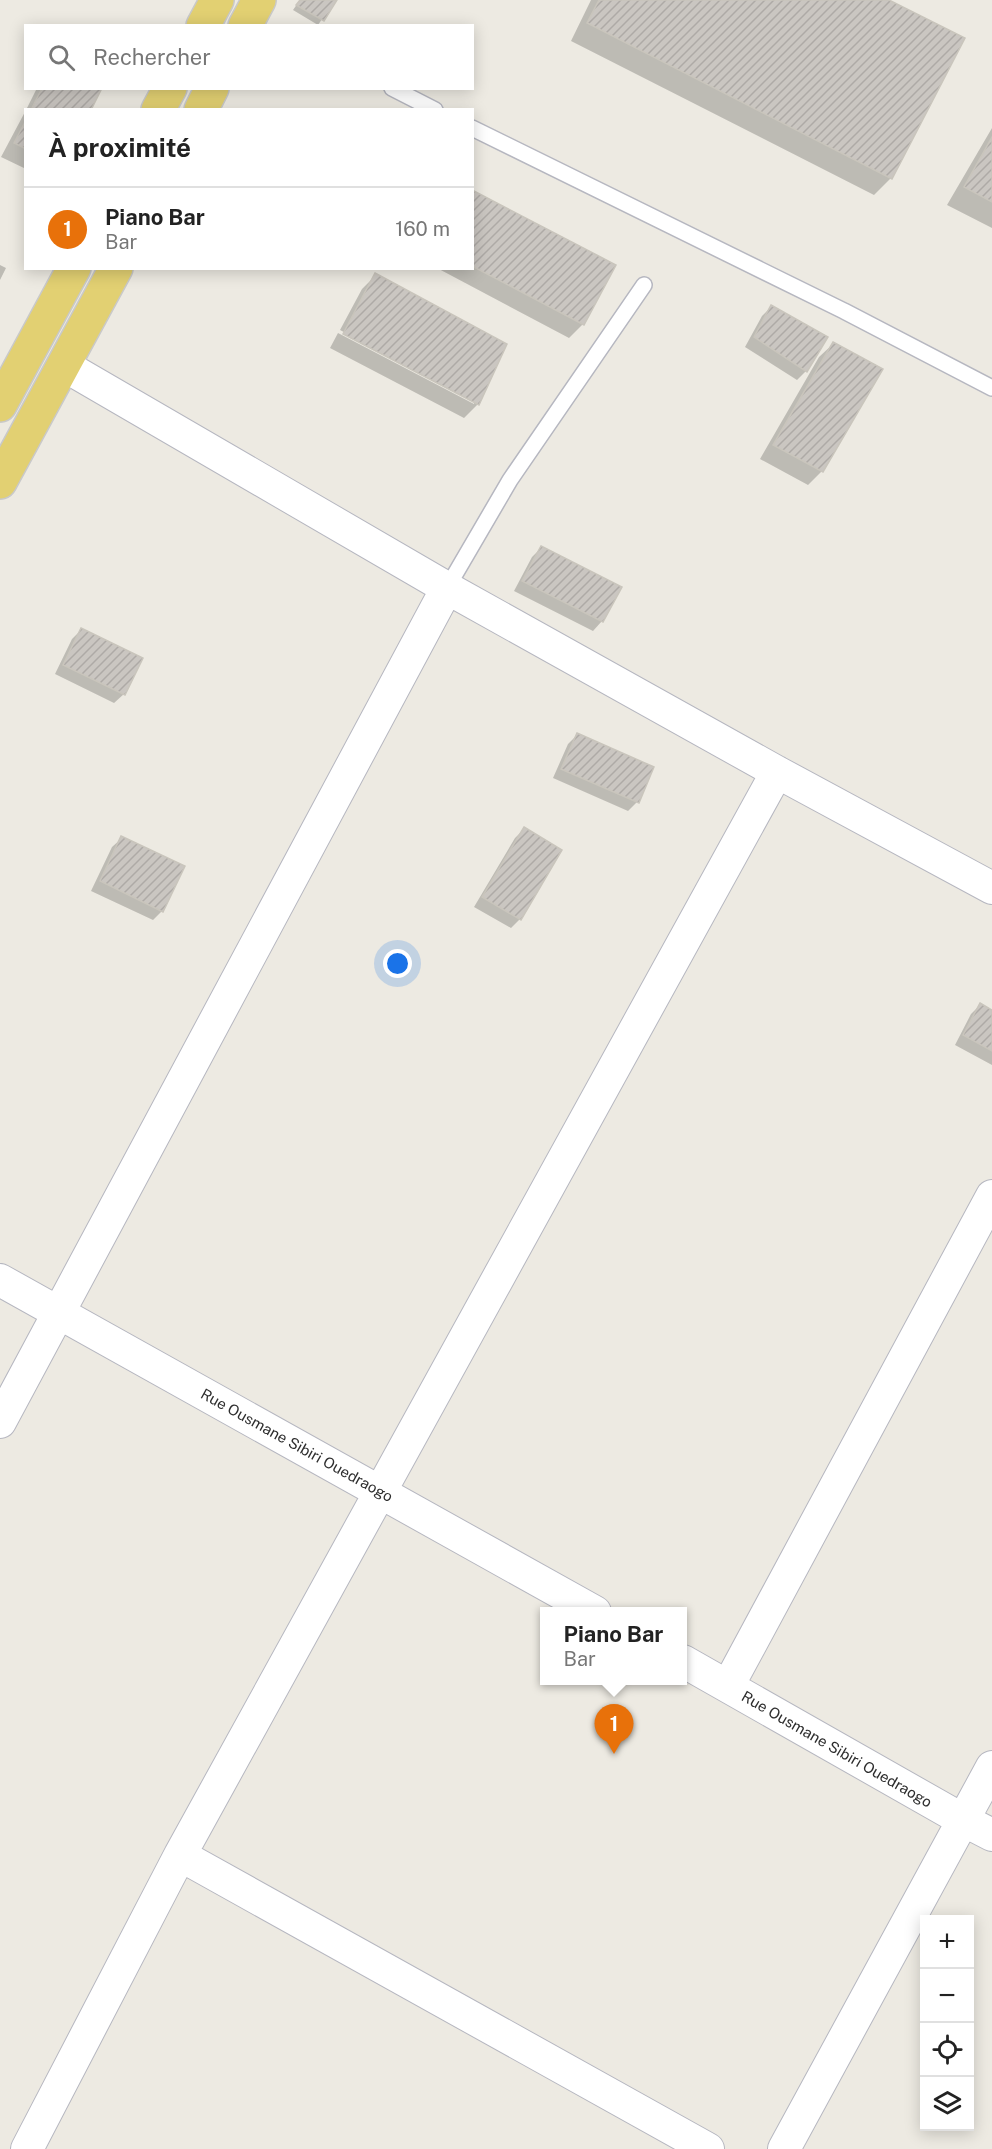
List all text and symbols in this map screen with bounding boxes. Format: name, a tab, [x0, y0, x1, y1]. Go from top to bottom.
search box	[24, 24, 474, 90]
icon: search	[45, 41, 78, 74]
text: Rechercher	[93, 44, 211, 70]
text: À proximité	[48, 132, 191, 163]
text: Piano Bar	[105, 204, 205, 230]
text: 1	[63, 217, 72, 241]
text: 160 m	[395, 217, 450, 241]
text: Bar	[105, 230, 137, 254]
your location	[383, 949, 412, 978]
street label: Rue Ousmane Sibiri Ouedraogo	[198, 1385, 396, 1505]
popup	[540, 1607, 687, 1685]
text: Piano Bar	[564, 1621, 663, 1647]
text: Bar	[564, 1647, 596, 1671]
street label: Rue Ousmane Sibiri Ouedraogo	[739, 1687, 935, 1811]
pin: 1	[594, 1704, 634, 1754]
map controls	[920, 1915, 974, 2131]
button: +	[920, 1915, 974, 1969]
button: −	[920, 1969, 974, 2023]
button: locate	[920, 2023, 974, 2077]
button: layers	[920, 2077, 974, 2131]

